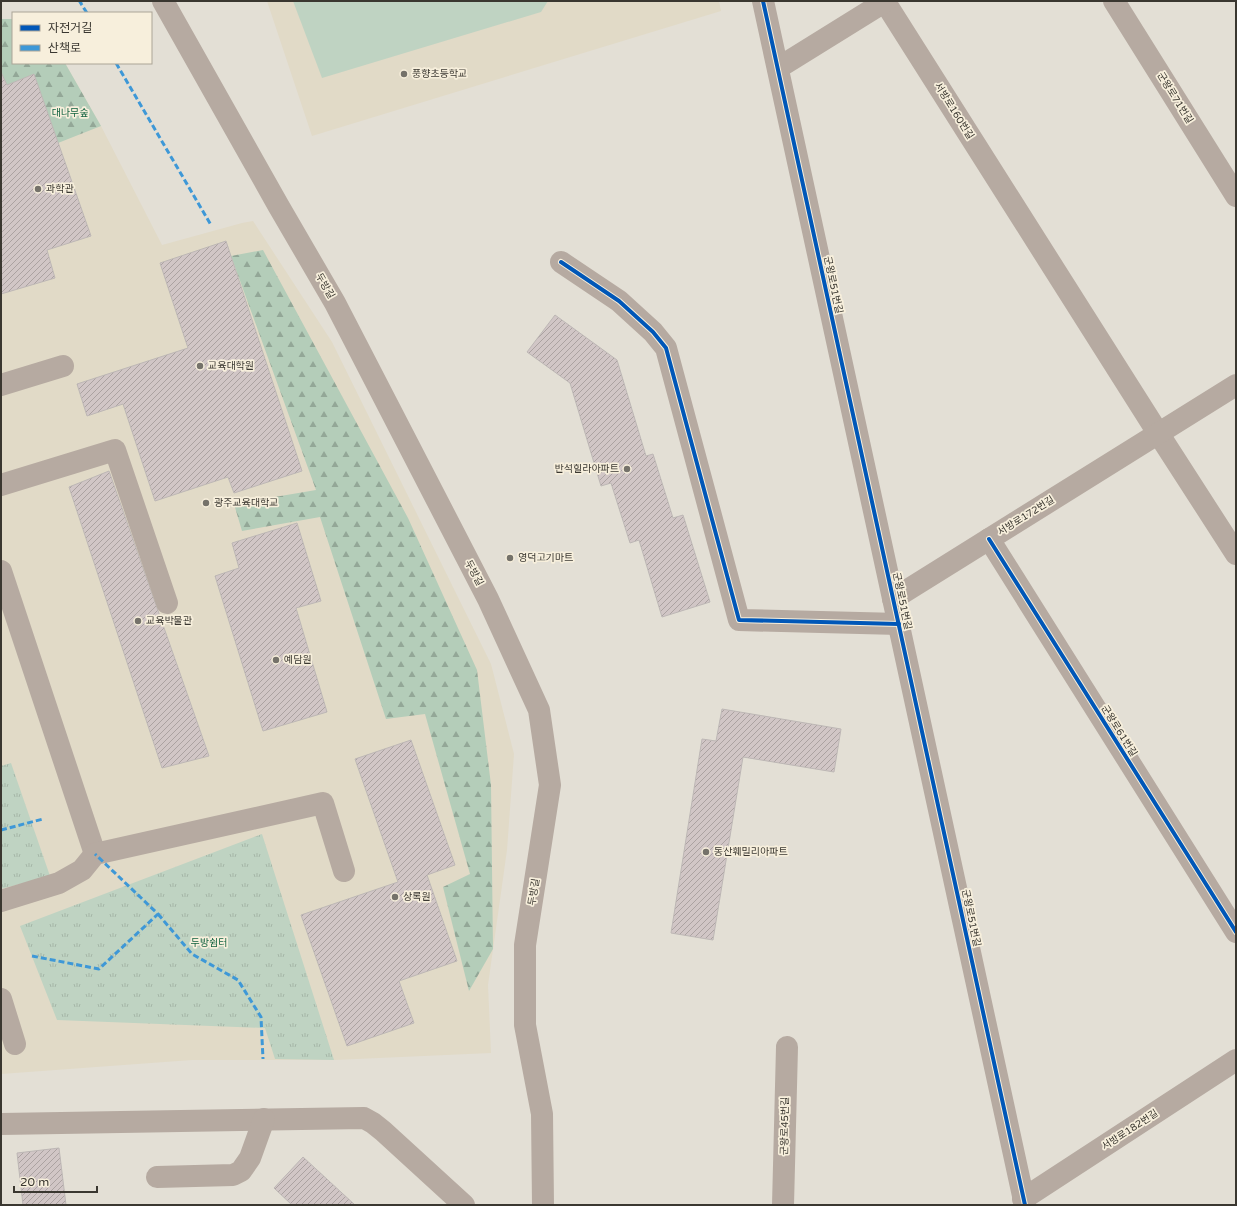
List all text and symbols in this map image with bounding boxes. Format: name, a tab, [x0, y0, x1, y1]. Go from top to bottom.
legend	[12, 12, 152, 64]
text: 자전거길	[48, 21, 92, 35]
text: 산책로	[48, 41, 81, 55]
place label: 풍향초등학교	[412, 68, 467, 80]
marker: 풍향초등학교	[399, 69, 409, 79]
street label: 군왕로71번길	[1154, 70, 1196, 126]
street label: 서방로160번길	[932, 80, 976, 142]
park label: 대나무숲	[52, 107, 88, 119]
place label: 과학관	[46, 183, 74, 195]
marker: 과학관	[33, 184, 43, 194]
street label: 군왕로51번길	[821, 255, 845, 315]
street label: 두방길	[313, 271, 337, 301]
place label: 교육대학원	[208, 360, 254, 372]
marker: 교육대학원	[195, 361, 205, 371]
place label: 반석힐라아파트	[555, 463, 619, 475]
marker: 반석힐라아파트	[622, 464, 632, 474]
street label: 서방로172번길	[995, 494, 1057, 538]
place label: 광주교육대학교	[214, 497, 278, 509]
marker: 광주교육대학교	[201, 498, 211, 508]
place label: 영덕고기마트	[518, 552, 573, 564]
marker: 영덕고기마트	[505, 553, 515, 563]
street label: 두방길	[462, 558, 486, 588]
street label: 군왕로51번길	[890, 571, 914, 631]
place label: 교육박물관	[146, 615, 193, 627]
marker: 교육박물관	[133, 616, 143, 626]
place label: 예담원	[284, 654, 312, 666]
marker: 예담원	[271, 655, 281, 665]
street label: 군왕로61번길	[1098, 703, 1140, 759]
place label: 동산훼밀리아파트	[714, 846, 788, 858]
marker: 동산훼밀리아파트	[701, 847, 711, 857]
street label: 두방길	[526, 877, 542, 907]
street label: 군왕로51번길	[959, 888, 983, 948]
place label: 상록원	[403, 891, 431, 903]
marker: 상록원	[390, 892, 400, 902]
park label: 두방쉼터	[191, 937, 227, 949]
street label: 군왕로45번길	[778, 1097, 792, 1155]
street label: 서방로182번길	[1100, 1107, 1160, 1153]
scale bar	[14, 1168, 97, 1194]
text: 20 m	[20, 1175, 49, 1189]

